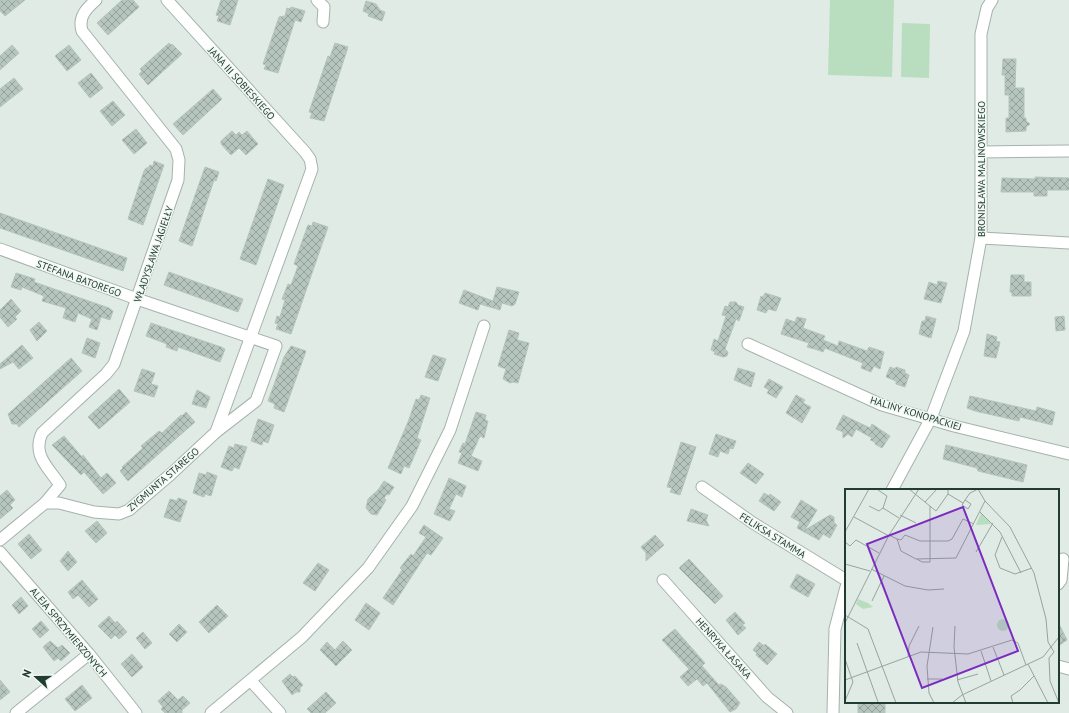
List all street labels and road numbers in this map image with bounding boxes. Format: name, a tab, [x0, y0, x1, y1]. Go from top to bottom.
street label: JANA III SOBIESKIEGO	[205, 43, 278, 123]
street label: BRONISŁAWA MALINOWSKIEGO	[975, 101, 988, 237]
street label: WŁADYSŁAWA JAGIEŁŁY	[131, 204, 176, 304]
street label: STEFANA BATOREGO	[35, 257, 123, 300]
street label: HALINY KONOPACKIEJ	[869, 393, 963, 434]
street label: ZYGMUNTA STAREGO	[125, 445, 202, 514]
street label: FELIKSA STAMMA	[737, 510, 808, 561]
street label: ALEJA SPRZYMIERZONYCH	[28, 585, 110, 679]
street label: HENRYKA ŁASAKA	[693, 615, 754, 682]

